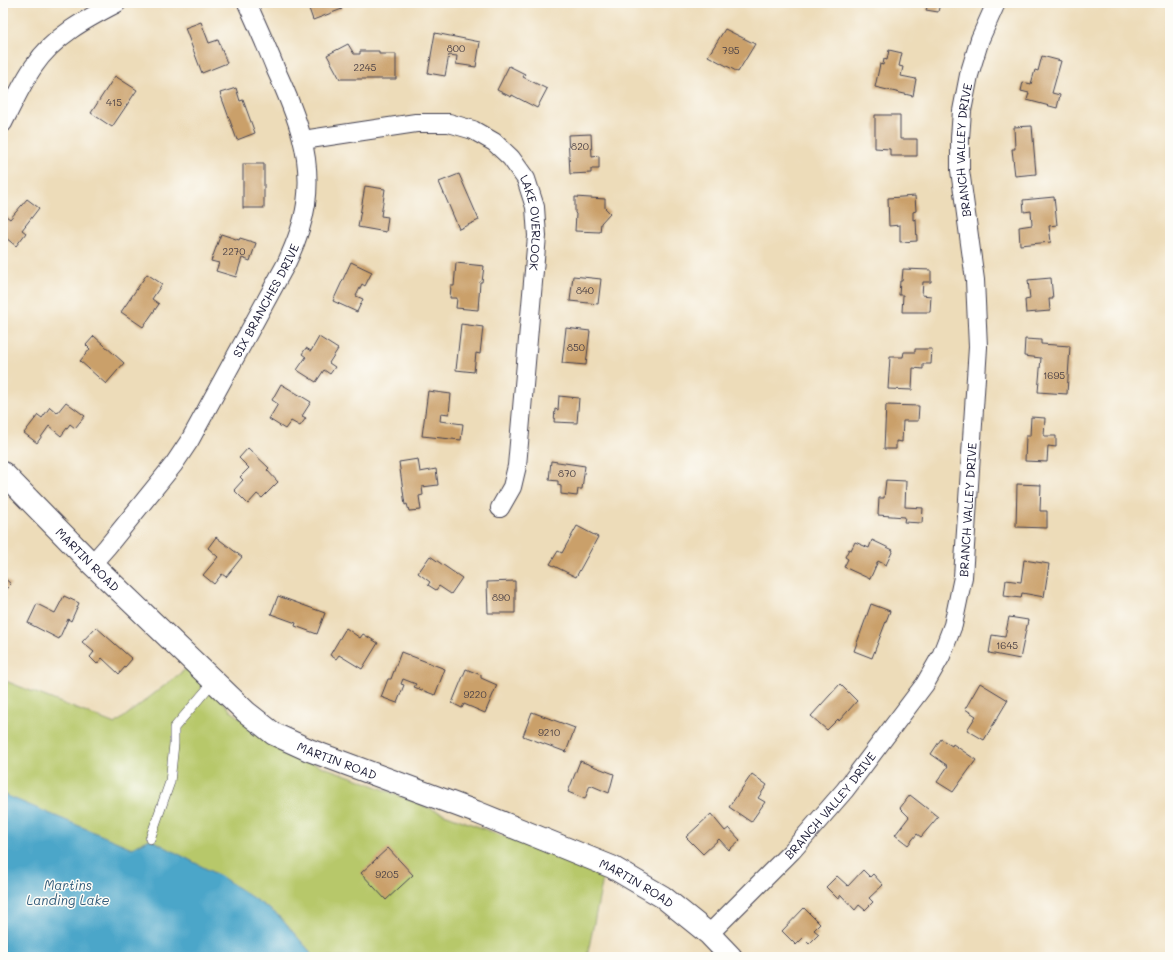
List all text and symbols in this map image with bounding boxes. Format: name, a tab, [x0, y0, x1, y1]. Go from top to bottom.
house number: 800	[447, 41, 465, 55]
house number: 795	[722, 43, 740, 57]
house number: 2245	[354, 60, 377, 74]
street label: BRANCH VALLEY DRIVE	[952, 82, 975, 218]
house number: 415	[106, 95, 122, 109]
house number: 820	[571, 139, 589, 153]
street label: LAKE OVERLOOK	[517, 171, 545, 272]
street label: SIX BRANCHES DRIVE	[229, 241, 302, 360]
house number: 2270	[223, 244, 245, 258]
house number: 840	[576, 283, 594, 297]
house number: 850	[567, 340, 585, 354]
house number: 1695	[1043, 368, 1065, 382]
street label: BRANCH VALLEY DRIVE	[955, 442, 980, 577]
house number: 870	[558, 466, 576, 480]
street label: MARTIN ROAD	[53, 524, 123, 595]
house number: 890	[492, 590, 510, 604]
house number: 1645	[996, 638, 1018, 652]
house number: 9220	[463, 687, 487, 701]
house number: 9210	[538, 725, 560, 739]
street label: MARTIN ROAD	[295, 738, 379, 783]
street label: BRANCH VALLEY DRIVE	[781, 748, 879, 862]
street label: MARTIN ROAD	[597, 855, 677, 911]
house number: 9205	[375, 867, 399, 881]
water label: Martins Landing Lake	[26, 876, 110, 908]

